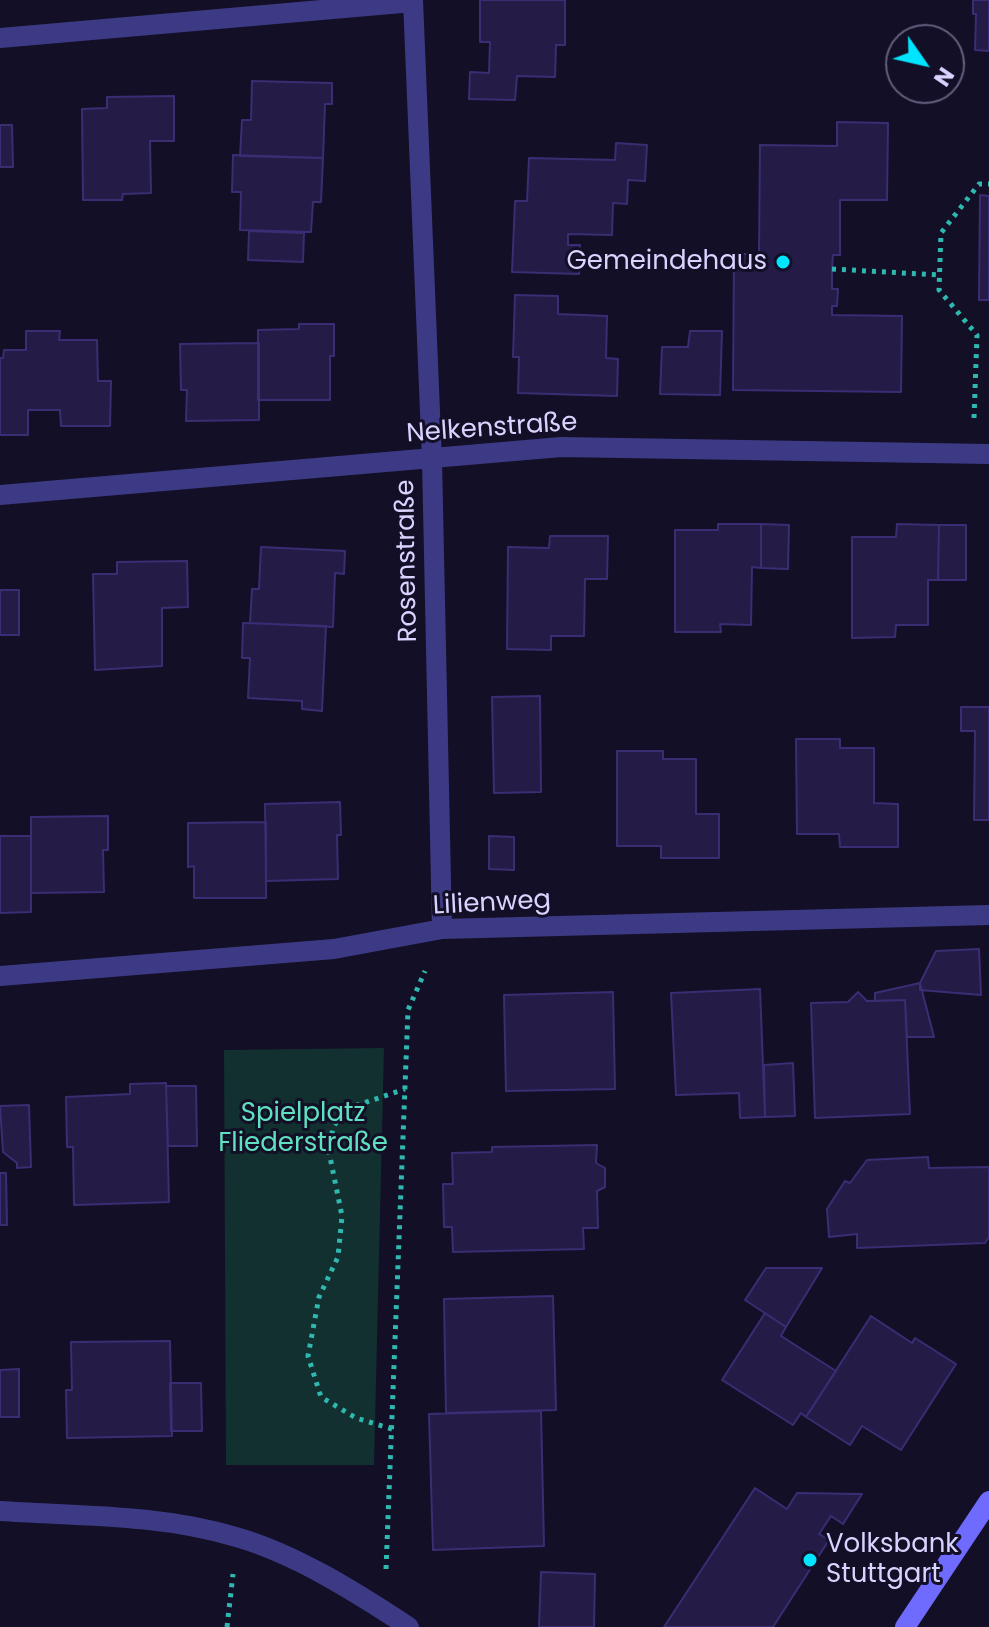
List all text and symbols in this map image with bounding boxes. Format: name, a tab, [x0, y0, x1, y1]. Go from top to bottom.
north arrow	[885, 24, 965, 104]
text: N	[926, 61, 961, 92]
place label: Gemeindehaus	[567, 246, 767, 278]
marker: Gemeindehaus	[774, 253, 792, 271]
street label: Nelkenstraße	[406, 407, 578, 451]
street label: Rosenstraße	[391, 479, 425, 643]
street label: Lilienweg	[432, 885, 552, 923]
park label: Spielplatz Fliederstraße	[218, 1098, 388, 1160]
place label: Volksbank Stuttgart	[826, 1529, 959, 1590]
marker: Volksbank Stuttgart	[801, 1551, 819, 1569]

